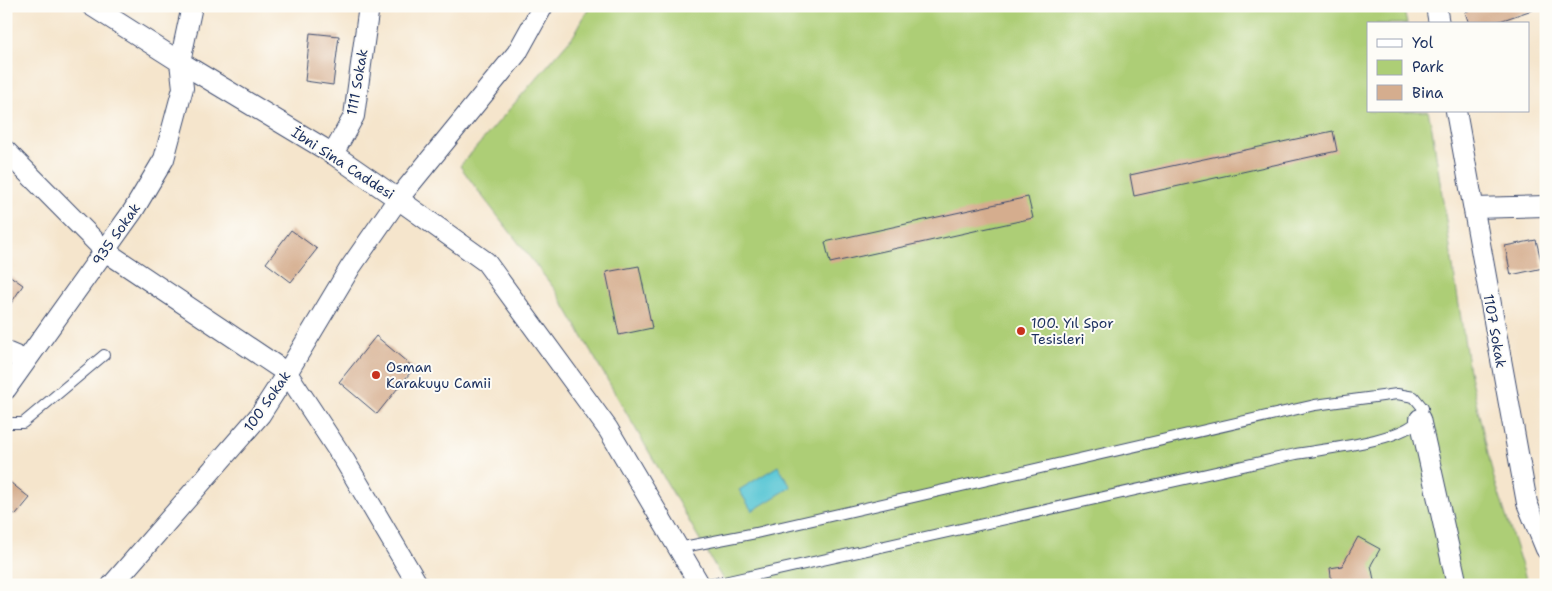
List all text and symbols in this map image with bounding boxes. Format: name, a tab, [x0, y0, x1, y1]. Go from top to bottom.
legend	[1367, 22, 1530, 112]
text: Yol	[1412, 33, 1434, 53]
street label: 1111 Sokak	[342, 47, 372, 117]
text: Park	[1412, 57, 1444, 77]
text: Bina	[1412, 83, 1444, 103]
street label: İbni Sina Caddesi	[288, 123, 398, 203]
street label: 935 Sokak	[88, 199, 144, 269]
street label: 1107 Sokak	[1480, 293, 1510, 369]
place label: 100. Yıl Spor Tesisleri	[1031, 314, 1114, 348]
marker: 100. Yıl Spor Tesisleri	[1015, 325, 1027, 337]
place label: Osman Karakuyu Camii	[386, 358, 491, 392]
street label: 100 Sokak	[240, 367, 294, 435]
marker: Osman Karakuyu Camii	[370, 369, 382, 381]

